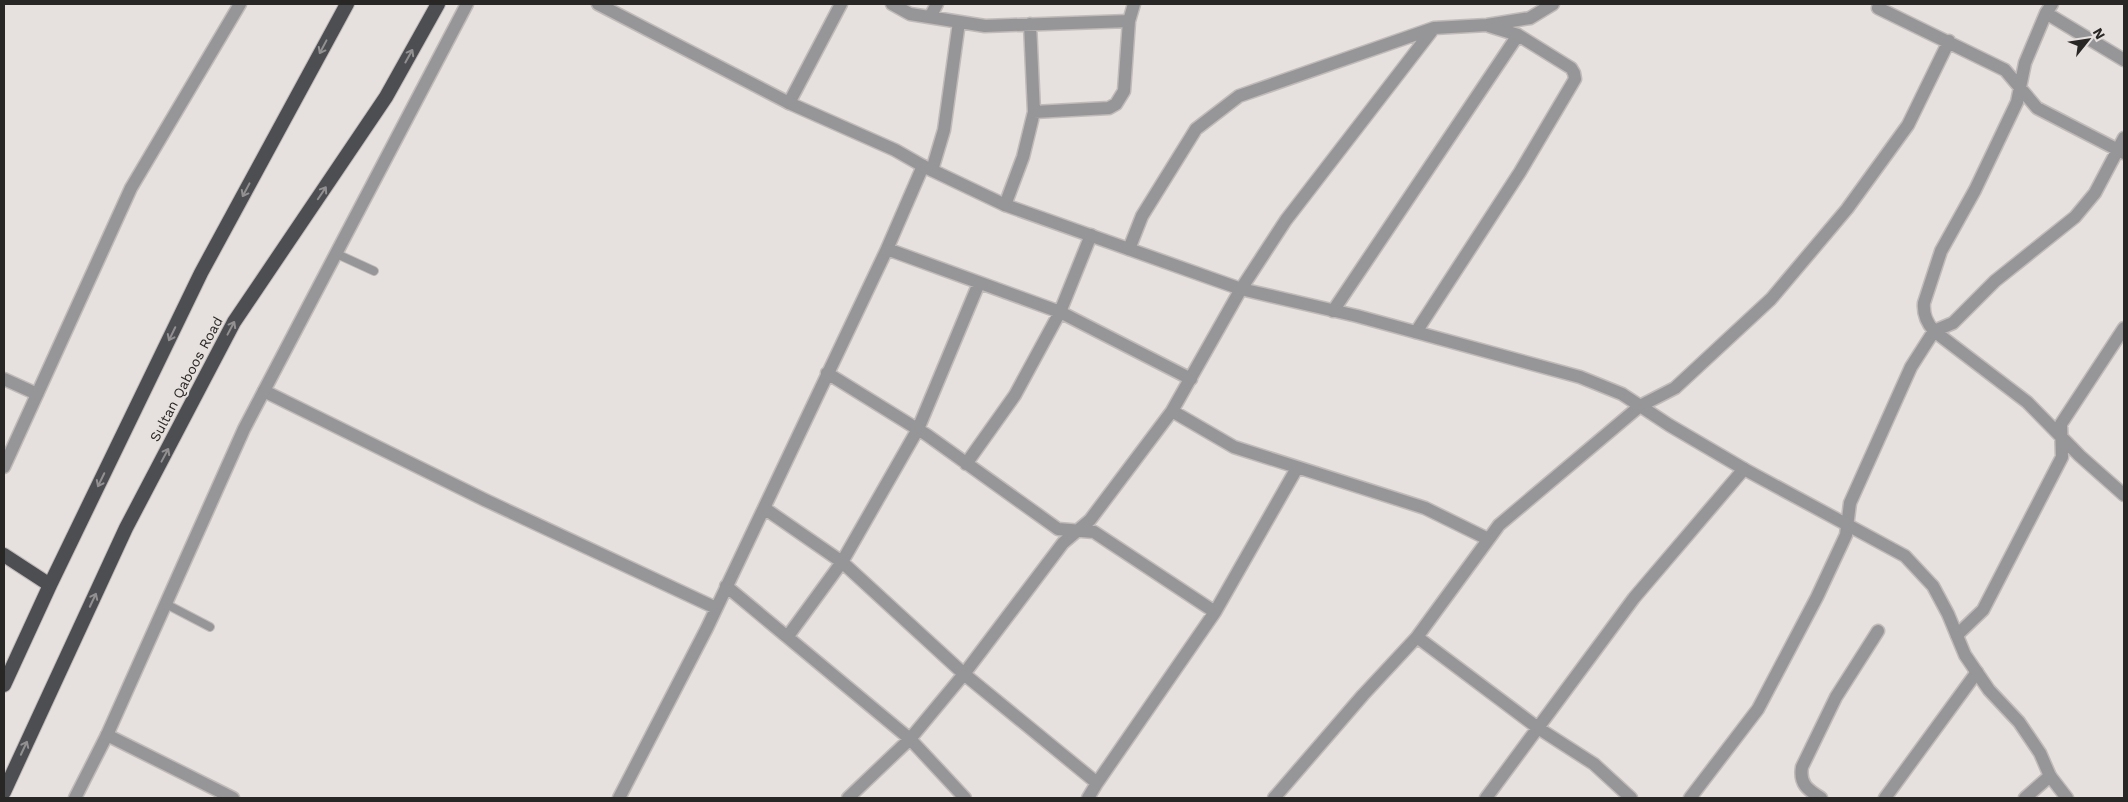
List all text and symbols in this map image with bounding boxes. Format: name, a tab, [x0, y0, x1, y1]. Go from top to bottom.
north arrow	[2063, 15, 2113, 65]
text: N	[2090, 25, 2109, 42]
one-way arrow	[318, 39, 328, 53]
one-way arrow	[405, 49, 414, 64]
one-way arrow	[241, 182, 251, 196]
one-way arrow	[317, 186, 327, 200]
street label: Sultan Qaboos Road	[146, 314, 226, 444]
one-way arrow	[227, 321, 237, 336]
one-way arrow	[167, 326, 176, 341]
one-way arrow	[161, 448, 170, 463]
one-way arrow	[96, 472, 105, 487]
one-way arrow	[88, 593, 98, 608]
one-way arrow	[20, 741, 30, 756]

